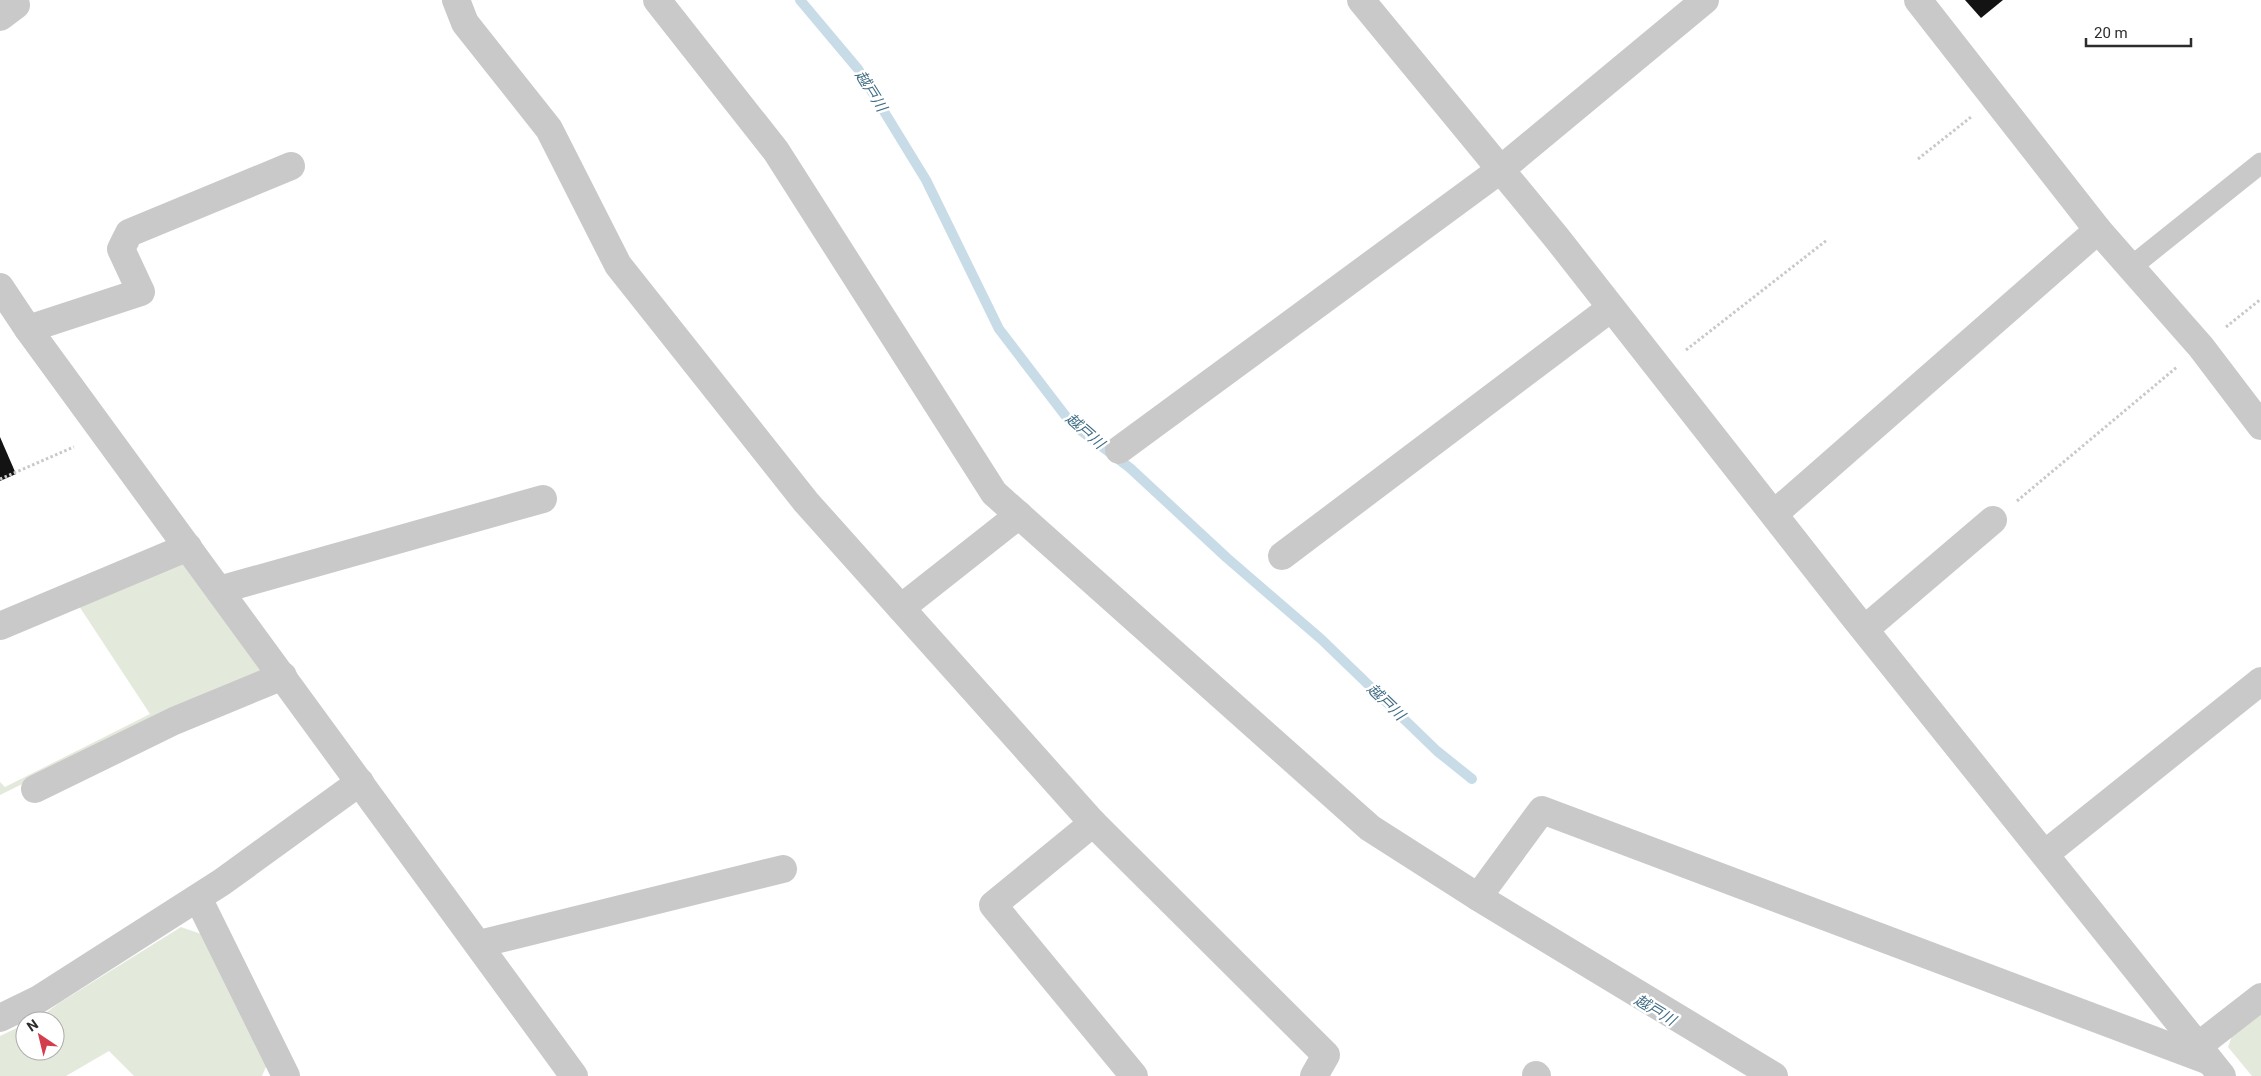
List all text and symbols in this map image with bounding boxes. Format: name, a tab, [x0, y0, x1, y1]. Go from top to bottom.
scale bar	[2086, 15, 2191, 47]
text: 20 m	[2094, 24, 2128, 42]
water label: 越戸川	[851, 67, 892, 117]
water label: 越戸川	[1062, 409, 1109, 454]
water label: 越戸川	[1364, 680, 1410, 725]
water label: 越戸川	[1631, 991, 1681, 1030]
north arrow	[15, 1011, 65, 1061]
text: N	[24, 1016, 41, 1035]

